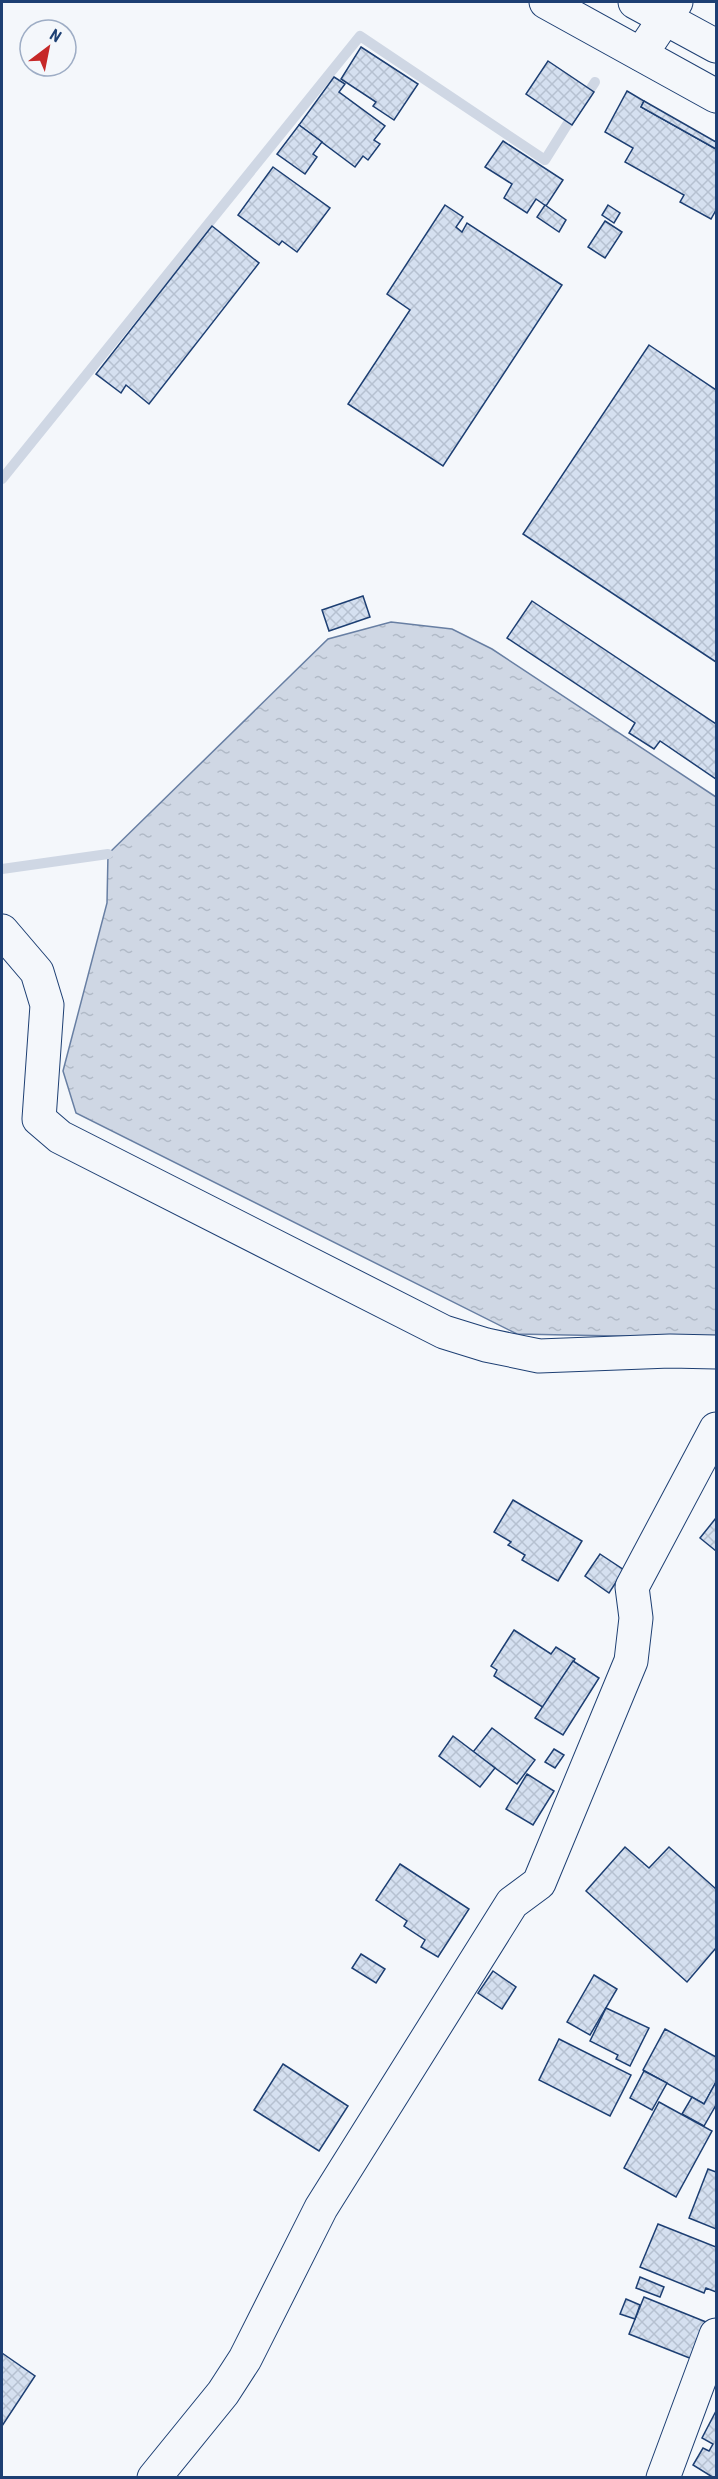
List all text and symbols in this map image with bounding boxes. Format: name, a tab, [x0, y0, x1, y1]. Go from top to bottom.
north arrow	[18, 18, 78, 78]
text: N	[46, 25, 65, 46]

